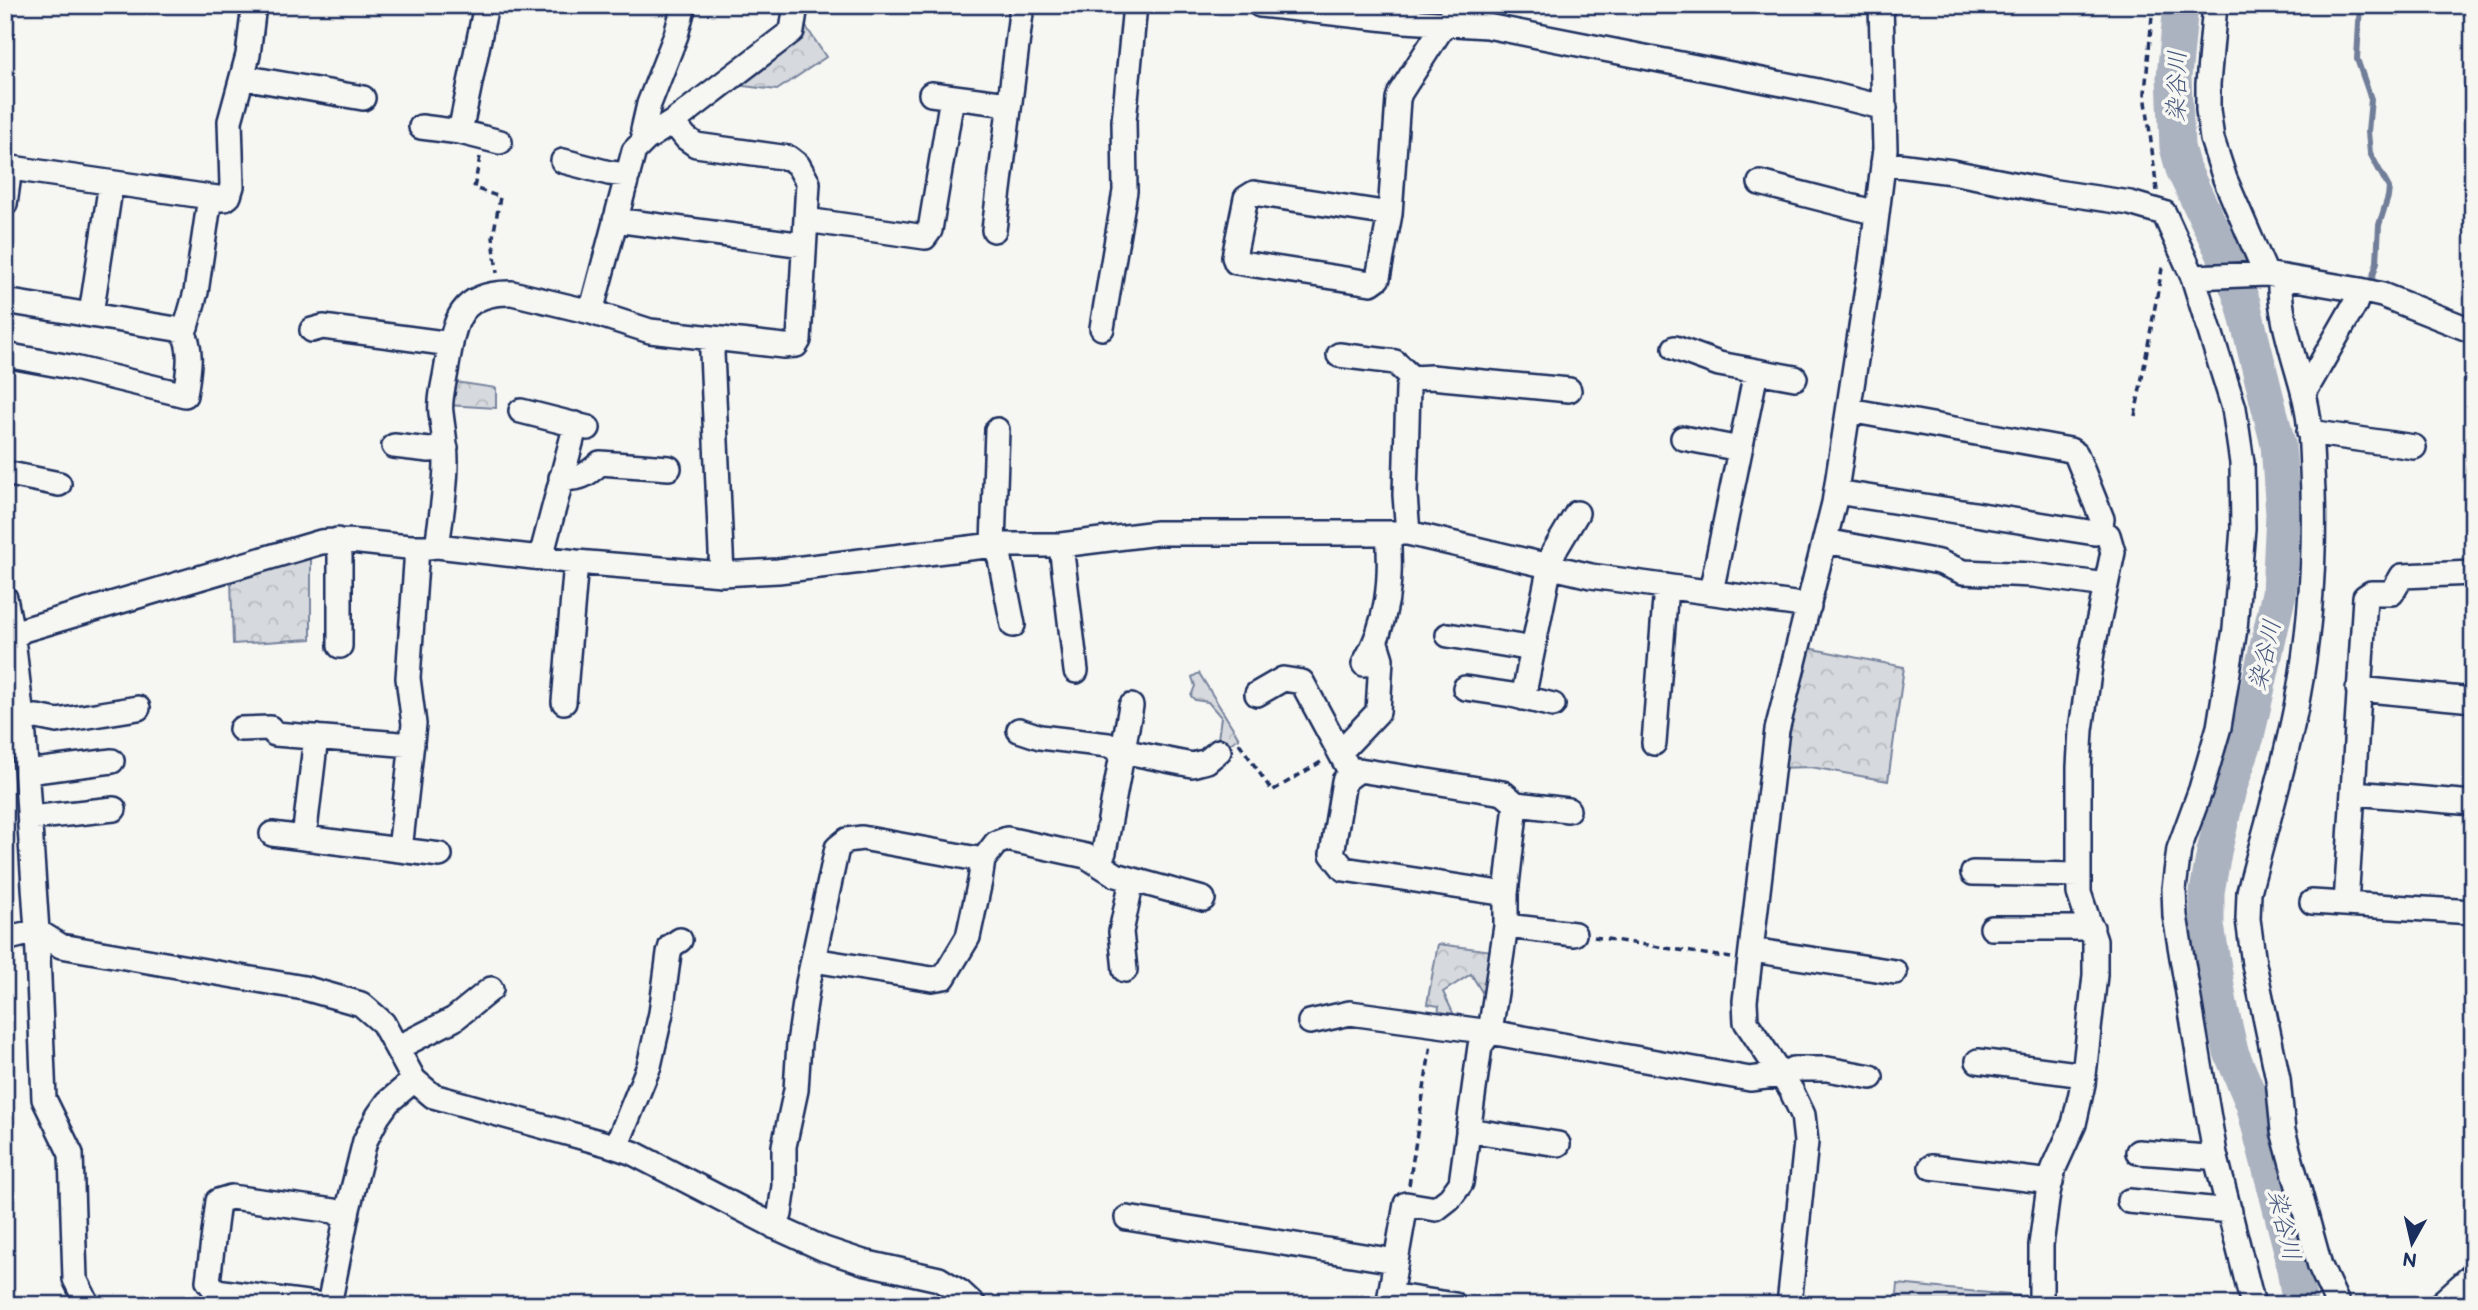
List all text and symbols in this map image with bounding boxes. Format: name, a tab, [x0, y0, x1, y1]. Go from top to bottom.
water label: 染谷川	[2162, 50, 2192, 122]
water label: 染谷川	[2243, 617, 2287, 693]
water label: 染谷川	[2262, 1187, 2306, 1263]
north arrow	[2376, 1208, 2446, 1278]
text: N	[2401, 1246, 2419, 1271]

